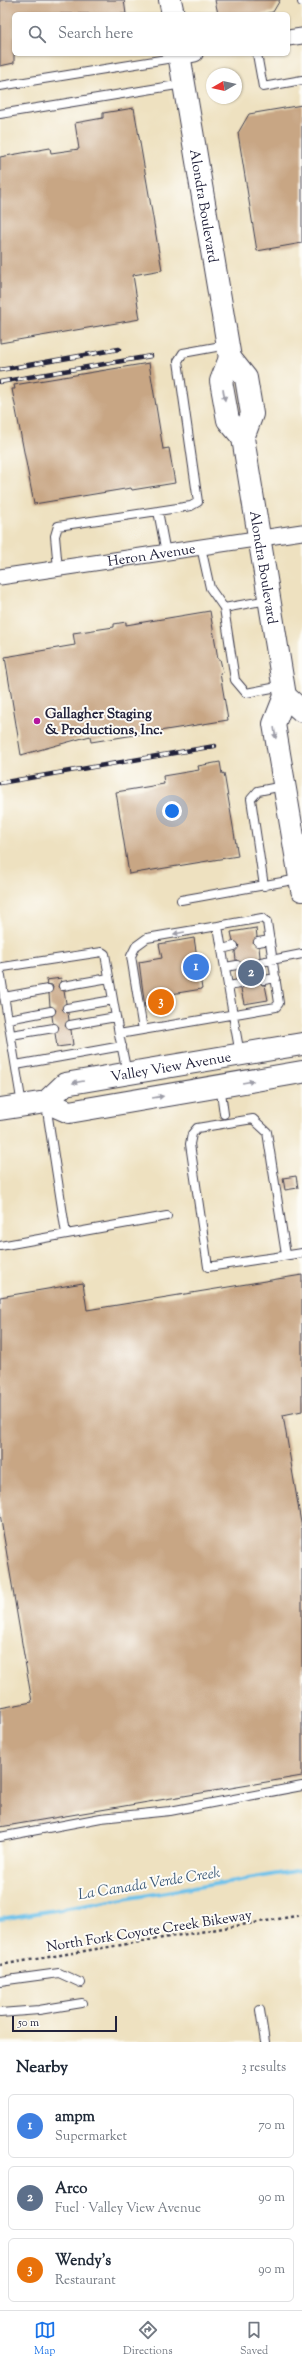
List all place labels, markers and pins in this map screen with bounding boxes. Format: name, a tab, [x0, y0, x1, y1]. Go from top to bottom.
place label: Gallagher Staging & Productions, Inc.	[45, 705, 163, 741]
marker: Gallagher Staging & Productions, Inc.	[32, 716, 42, 726]
pin: 1	[183, 952, 209, 982]
pin: 2	[238, 958, 264, 988]
pin: 3	[148, 987, 174, 1017]

